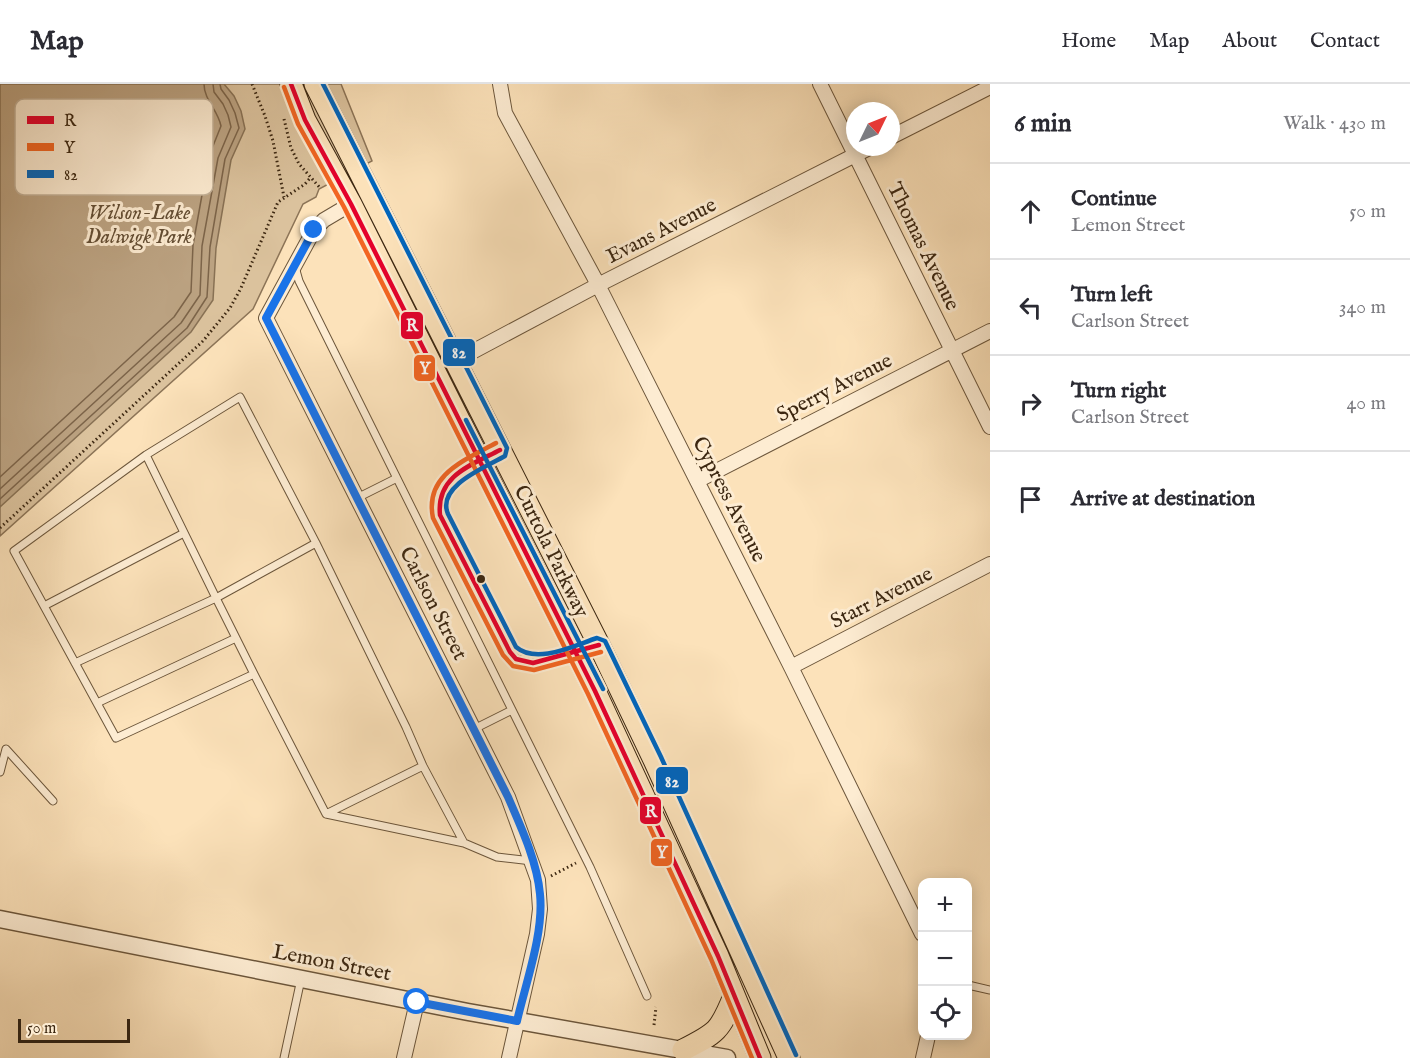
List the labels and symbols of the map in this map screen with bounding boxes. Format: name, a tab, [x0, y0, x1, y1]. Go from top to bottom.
legend	[15, 99, 213, 195]
north arrow	[846, 102, 900, 156]
text: R	[64, 112, 77, 132]
text: Y	[64, 139, 76, 159]
text: 82	[64, 166, 78, 186]
street label: Thomas Avenue	[880, 178, 965, 315]
street label: Evans Avenue	[602, 192, 722, 271]
park label: Wilson-Lake Dalwigk Park	[86, 200, 193, 251]
route end	[300, 216, 326, 242]
line badge: R	[400, 311, 424, 340]
text: R	[406, 317, 419, 337]
line badge: 82	[442, 338, 476, 367]
text: 82	[452, 344, 466, 364]
street label: Sperry Avenue	[772, 347, 897, 429]
line badge: Y	[413, 354, 436, 382]
text: Y	[420, 360, 432, 380]
street label: Cypress Avenue	[685, 432, 772, 567]
street label: Curtola Parkway	[507, 481, 595, 623]
street label: Carlson Street	[392, 542, 473, 665]
street label: Starr Avenue	[826, 561, 938, 636]
unlabelled marker	[475, 573, 487, 585]
line badge: 82	[655, 766, 689, 795]
text: 82	[665, 773, 679, 793]
line badge: R	[639, 796, 662, 825]
text: R	[645, 803, 658, 823]
line badge: Y	[650, 838, 673, 867]
text: Y	[657, 844, 669, 864]
street label: Lemon Street	[270, 939, 393, 988]
route start	[403, 988, 429, 1014]
scale bar	[18, 1016, 130, 1044]

